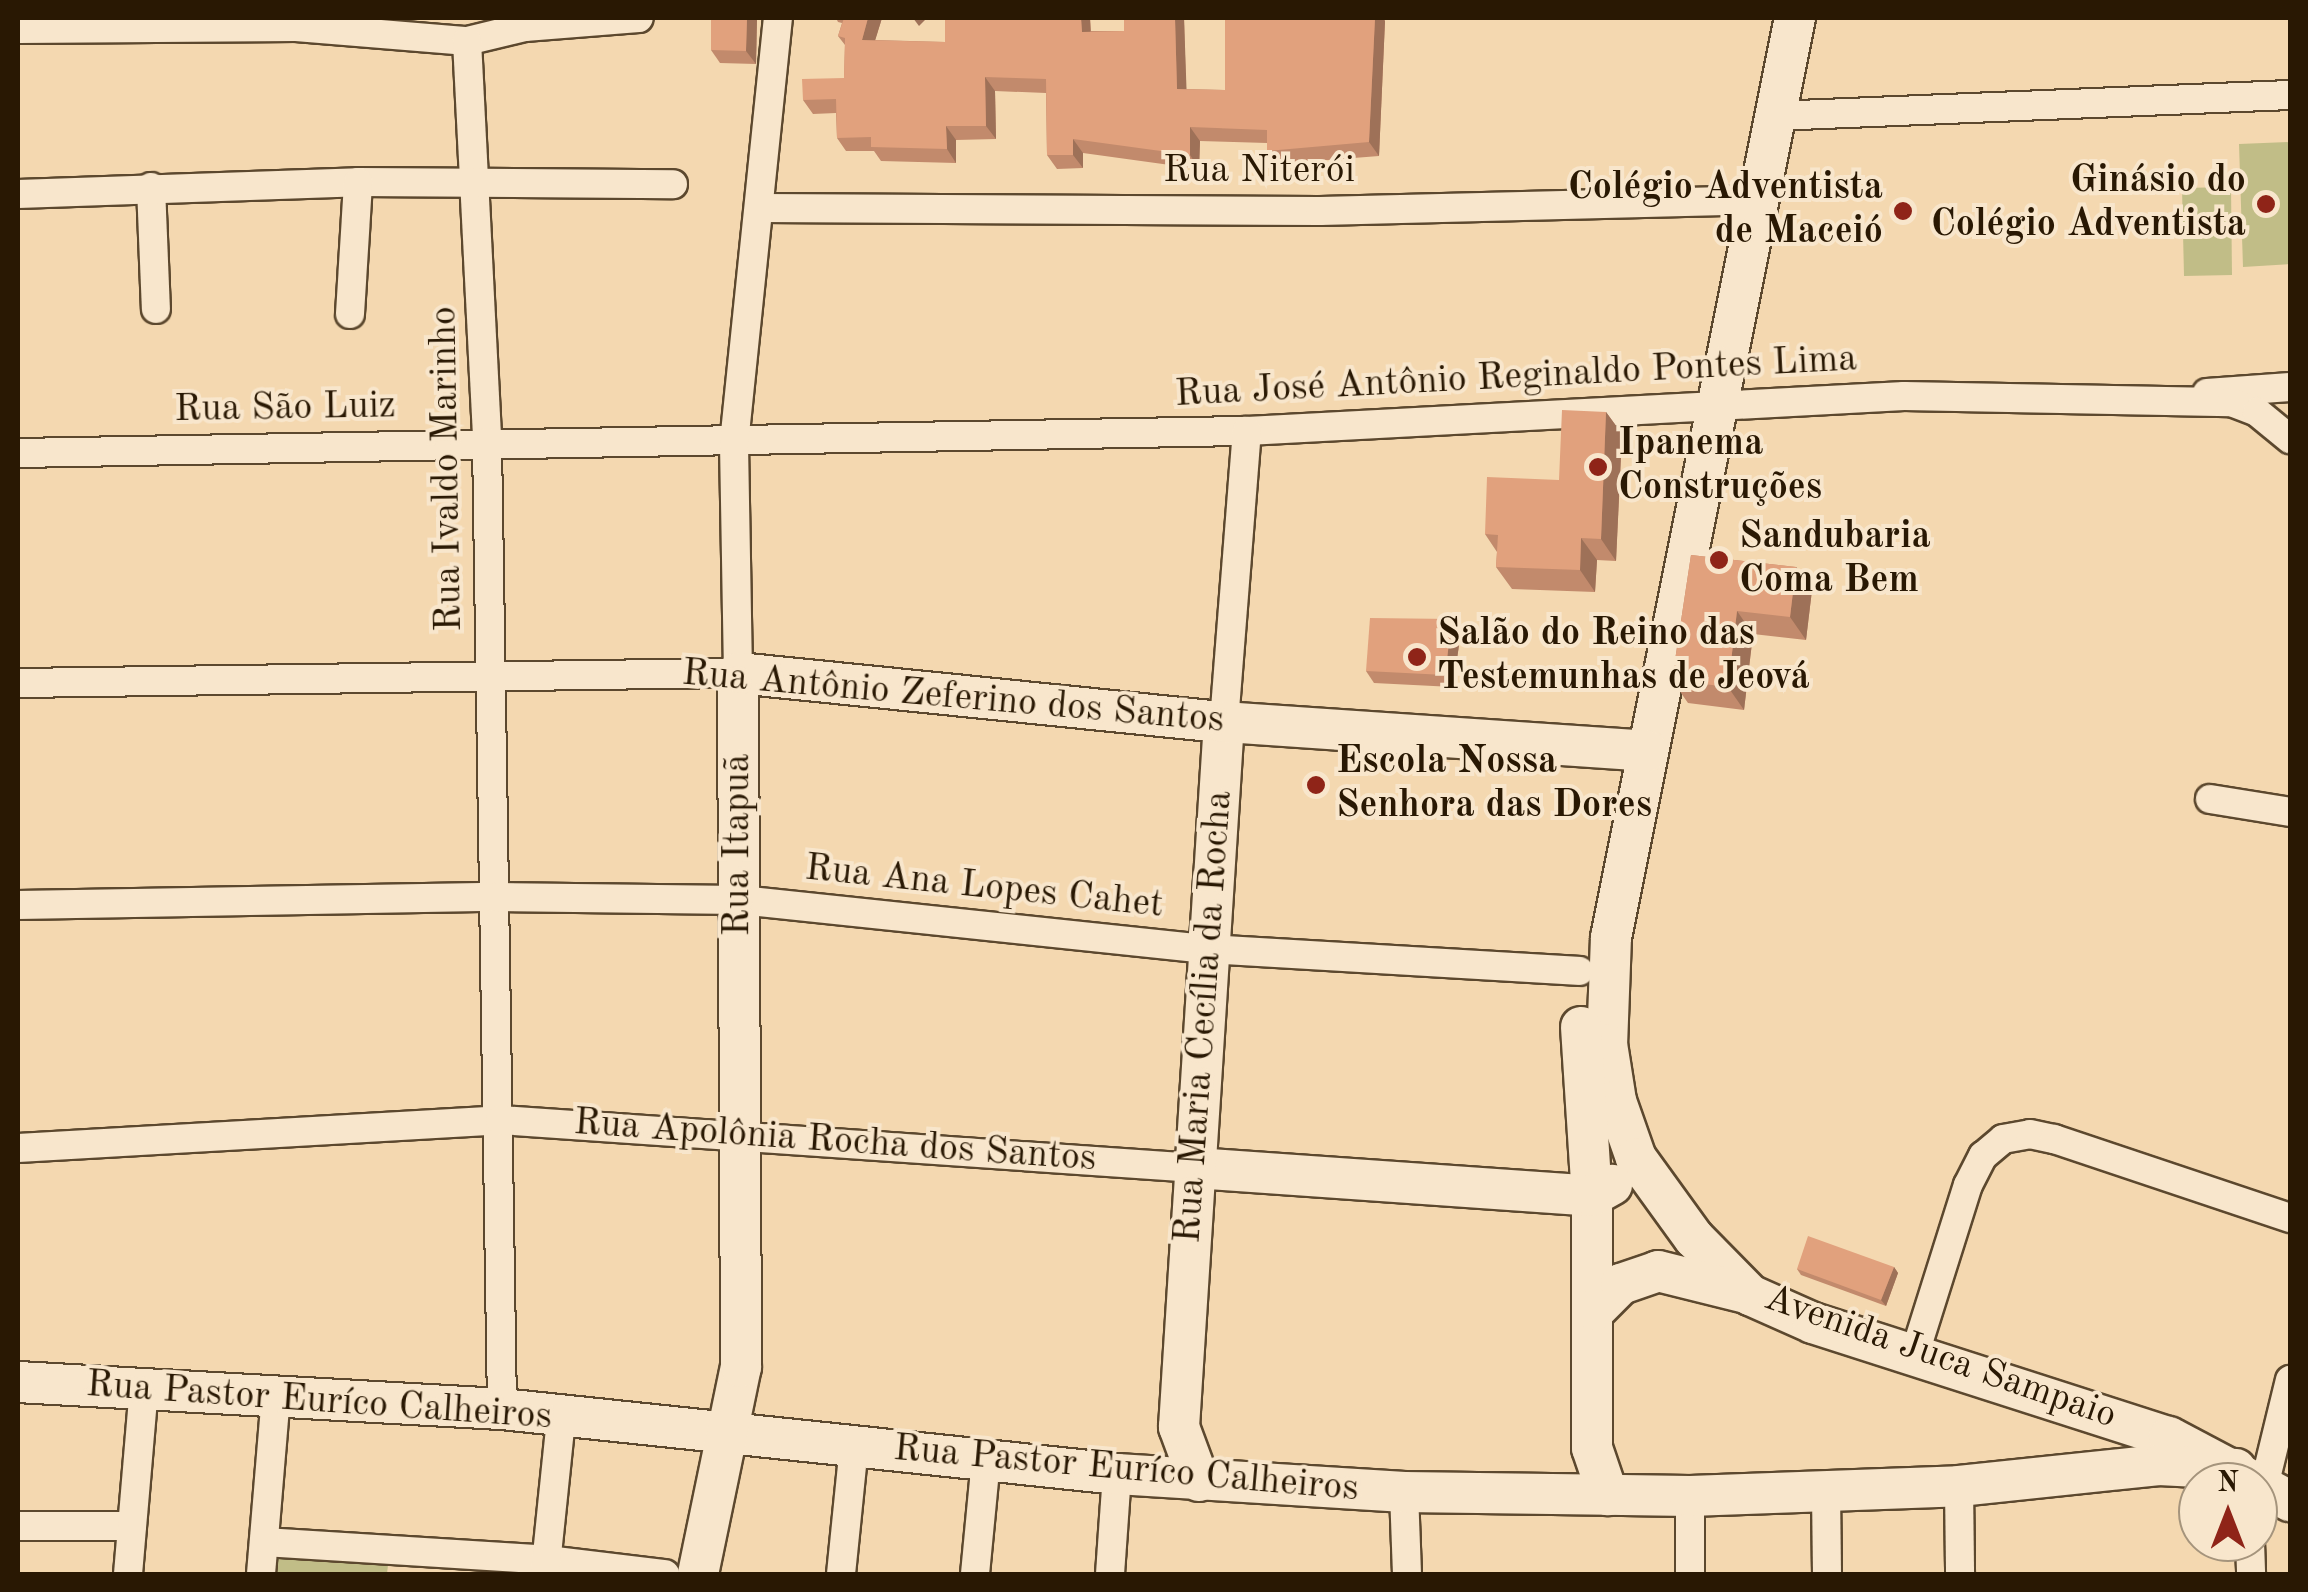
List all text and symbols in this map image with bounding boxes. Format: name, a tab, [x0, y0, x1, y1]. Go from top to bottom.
street label: Rua Niterói	[1163, 149, 1355, 195]
place label: Ginásio do Colégio Adventista	[1931, 159, 2246, 248]
place label: Colégio Adventista de Maceió	[1568, 166, 1883, 255]
marker: Ginásio do Colégio Adventista	[2255, 193, 2277, 215]
marker: Colégio Adventista de Maceió	[1892, 200, 1914, 222]
street label: Rua Ivaldo Marinho	[422, 306, 474, 632]
street label: Rua José Antônio Reginaldo Pontes Lima	[1174, 337, 1858, 419]
street label: Rua São Luiz	[174, 384, 396, 434]
place label: Ipanema Construções	[1618, 422, 1822, 512]
marker: Ipanema Construções	[1587, 456, 1609, 478]
place label: Sandubaria Coma Bem	[1739, 515, 1931, 604]
marker: Sandubaria Coma Bem	[1708, 549, 1730, 571]
place label: Salão do Reino das Testemunhas de Jeová	[1437, 612, 1810, 702]
marker: Salão do Reino das Testemunhas de Jeová	[1406, 646, 1428, 668]
street label: Rua Antônio Zeferino dos Santos	[680, 652, 1226, 744]
place label: Escola Nossa Senhora das Dores	[1336, 740, 1652, 829]
street label: Rua Itapuã	[716, 754, 762, 936]
marker: Escola Nossa Senhora das Dores	[1305, 774, 1327, 796]
street label: Rua Maria Cecília da Rocha	[1166, 789, 1244, 1245]
street label: Rua Ana Lopes Cahet	[803, 847, 1165, 929]
street label: Rua Apolônia Rocha dos Santos	[572, 1101, 1098, 1183]
street label: Avenida Juca Sampaio	[1758, 1276, 2122, 1440]
street label: Rua Pastor Euríco Calheiros	[85, 1363, 553, 1441]
street label: Rua Pastor Euríco Calheiros	[891, 1427, 1361, 1513]
north arrow	[2178, 1462, 2278, 1562]
text: N	[2217, 1470, 2239, 1498]

